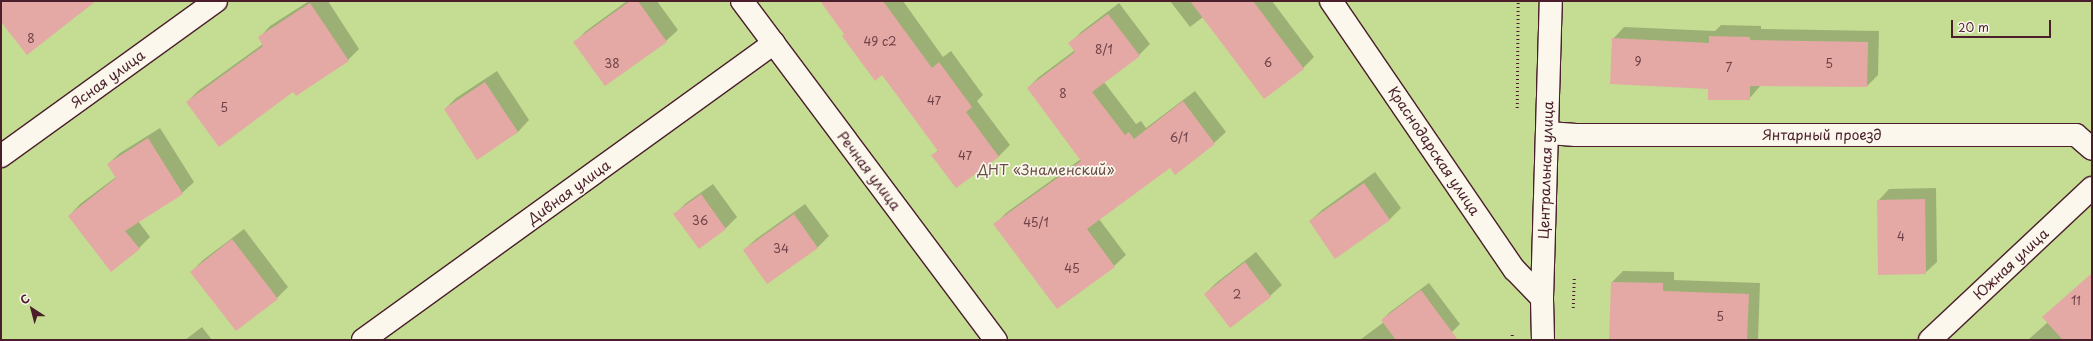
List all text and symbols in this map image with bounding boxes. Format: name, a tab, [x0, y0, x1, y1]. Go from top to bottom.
scale bar	[1953, 12, 2053, 38]
text: 20 m	[1958, 18, 1989, 36]
house number: 8	[27, 32, 35, 46]
house number: 49 с2	[863, 35, 897, 49]
house number: 8/1	[1095, 43, 1113, 57]
street label: Ясная улица	[67, 46, 149, 112]
house number: 9	[1634, 55, 1642, 69]
house number: 6	[1264, 56, 1272, 70]
house number: 38	[604, 57, 620, 71]
house number: 5	[1825, 57, 1833, 71]
house number: 7	[1726, 61, 1732, 75]
street label: Краснодарская улица	[1384, 83, 1484, 219]
house number: 8	[1059, 87, 1067, 101]
house number: 47	[927, 94, 941, 108]
house number: 5	[220, 101, 228, 115]
street label: Центральная улица	[1535, 101, 1557, 239]
street label: Янтарный проезд	[1762, 127, 1882, 143]
street label: Речная улица	[834, 128, 904, 214]
house number: 6/1	[1170, 131, 1188, 145]
house number: 47	[958, 149, 972, 163]
street label: Дивная улица	[524, 156, 614, 228]
park label: ДНТ «Знаменский»	[977, 162, 1115, 178]
house number: 36	[692, 214, 708, 228]
house number: 45/1	[1023, 216, 1049, 230]
street label: Южная улица	[1970, 225, 2052, 303]
house number: 4	[1897, 230, 1905, 244]
house number: 34	[773, 242, 789, 256]
house number: 45	[1064, 262, 1080, 276]
house number: 2	[1233, 288, 1241, 302]
north arrow	[12, 289, 52, 329]
text: С	[16, 290, 33, 308]
house number: 11	[2071, 294, 2081, 308]
house number: 5	[1716, 310, 1724, 324]

